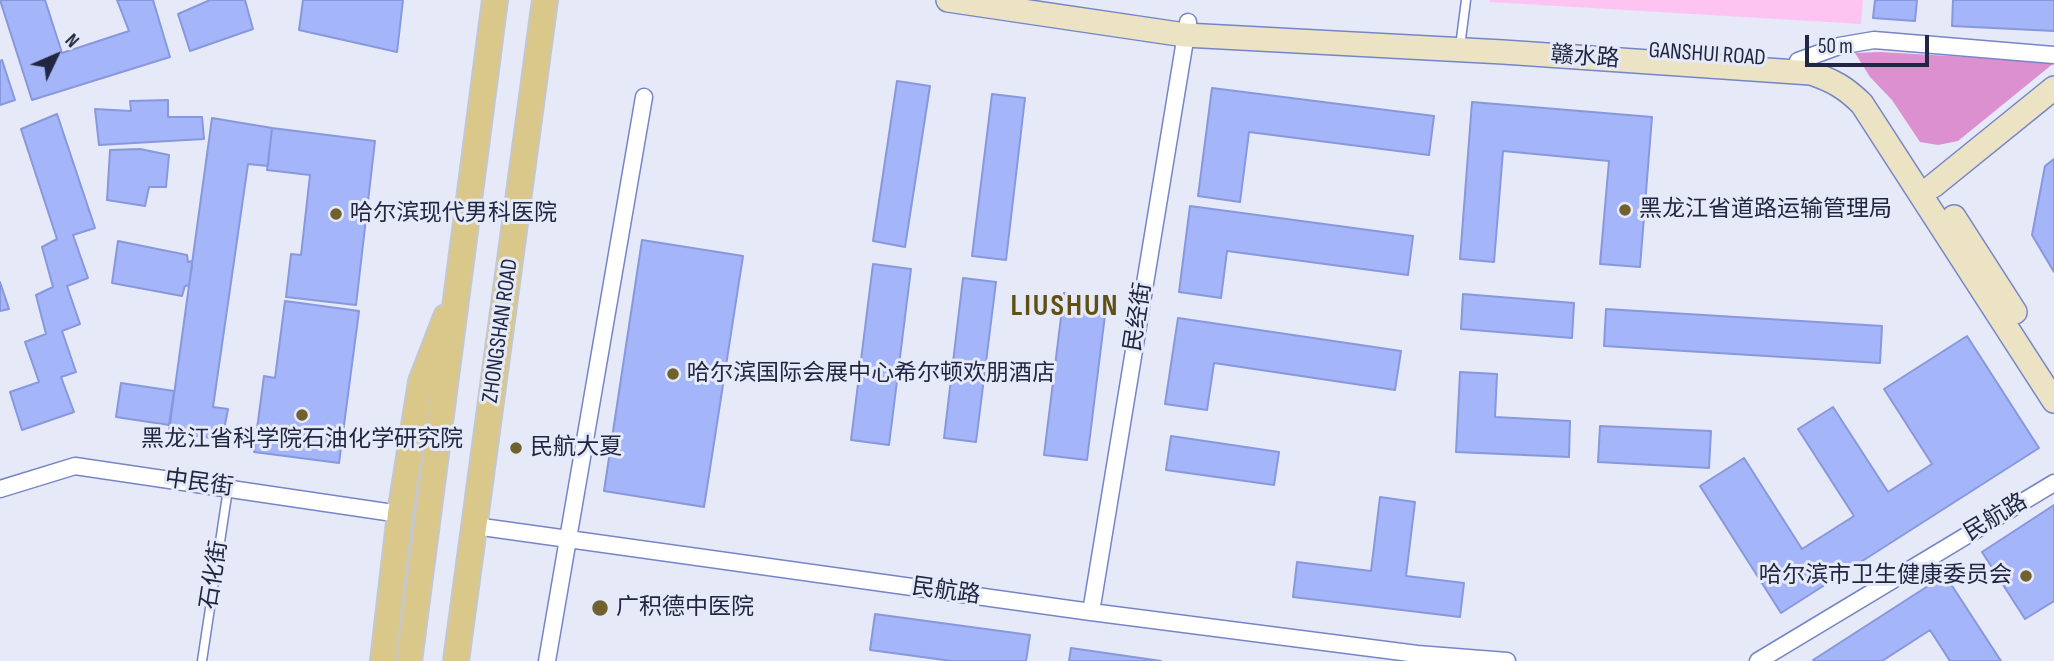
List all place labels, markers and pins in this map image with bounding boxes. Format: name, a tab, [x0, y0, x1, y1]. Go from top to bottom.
place label: 黑龙江省道路运输管理局	[1639, 196, 1892, 224]
place label: 哈尔滨现代男科医院	[350, 200, 557, 228]
marker: 黑龙江省道路运输管理局	[1617, 202, 1633, 218]
marker: 哈尔滨现代男科医院	[328, 206, 344, 222]
place label: 哈尔滨国际会展中心希尔顿欢朋酒店	[687, 360, 1055, 388]
marker: 哈尔滨国际会展中心希尔顿欢朋酒店	[665, 366, 681, 382]
marker: 黑龙江省科学院石油化学研究院	[294, 407, 310, 423]
place label: 黑龙江省科学院石油化学研究院	[141, 426, 463, 454]
place label: 民航大夏	[530, 434, 622, 462]
marker: 民航大夏	[508, 440, 524, 456]
place label: 哈尔滨市卫生健康委员会	[1759, 562, 2012, 590]
marker: 哈尔滨市卫生健康委员会	[2018, 568, 2034, 584]
place label: 广积德中医院	[616, 594, 754, 622]
marker: 广积德中医院	[590, 598, 610, 618]

